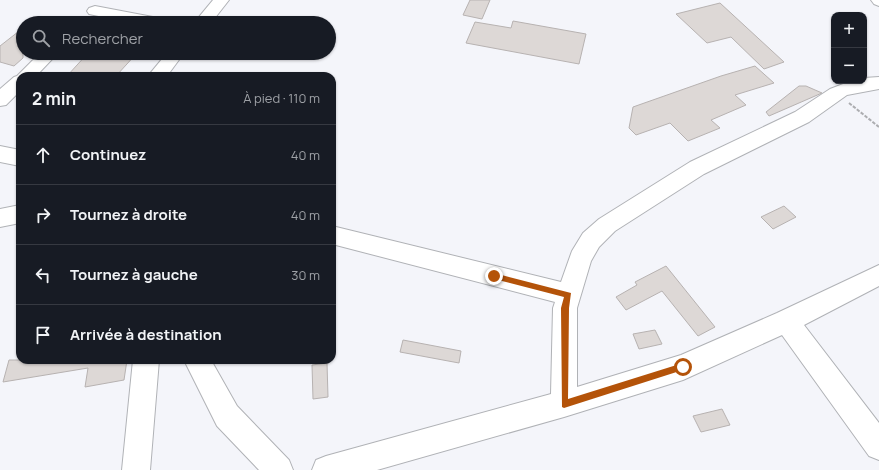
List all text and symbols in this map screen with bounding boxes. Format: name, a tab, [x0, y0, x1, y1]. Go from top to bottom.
map controls	[831, 12, 867, 84]
button: +	[831, 12, 867, 48]
search box	[16, 16, 336, 60]
icon: search	[30, 27, 52, 49]
text: Rechercher	[62, 28, 143, 49]
button: −	[831, 48, 867, 84]
text: 2 min	[32, 87, 76, 110]
text: À pied · 110 m	[243, 89, 320, 107]
icon: ahead	[32, 144, 54, 166]
text: Continuez	[70, 144, 146, 165]
text: 40 m	[291, 146, 320, 164]
icon: right	[32, 204, 54, 226]
text: Tournez à droite	[70, 204, 187, 225]
text: 40 m	[291, 206, 320, 224]
icon: left	[32, 264, 54, 286]
text: Tournez à gauche	[70, 264, 198, 285]
text: 30 m	[291, 266, 320, 284]
route end	[485, 267, 503, 285]
icon: arrive	[32, 324, 54, 346]
text: Arrivée à destination	[70, 324, 222, 345]
route start	[674, 358, 692, 376]

